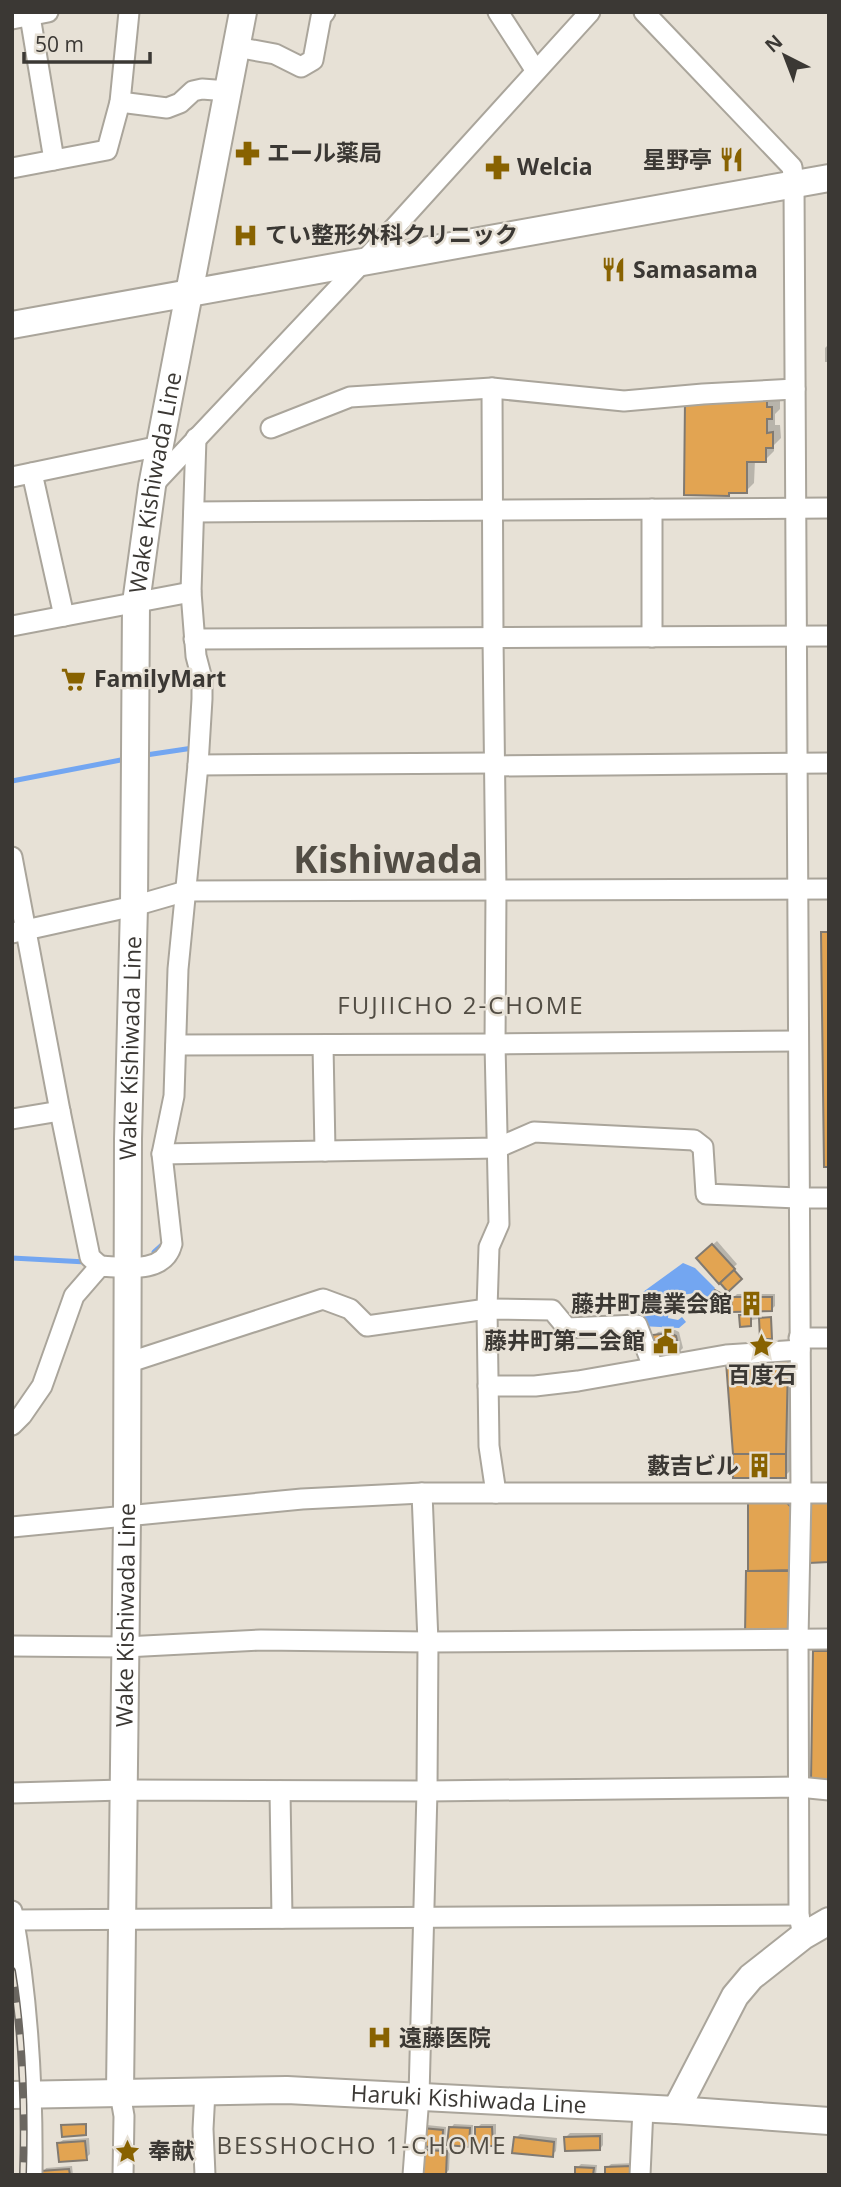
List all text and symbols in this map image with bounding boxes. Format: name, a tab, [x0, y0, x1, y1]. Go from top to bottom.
scale bar	[24, 21, 150, 65]
north arrow	[750, 21, 820, 91]
text: N	[759, 29, 788, 58]
text: 50 m	[35, 30, 84, 58]
place label: エール薬局	[267, 136, 382, 168]
pharmacy icon: エール薬局	[233, 139, 261, 167]
place label: 星野亭	[643, 143, 712, 175]
restaurant icon: 星野亭	[718, 146, 746, 174]
place label: Welcia	[517, 150, 593, 182]
pharmacy icon: Welcia	[483, 153, 511, 181]
place label: てい整形外科クリニック	[265, 218, 518, 250]
hospital icon: てい整形外科クリニック	[231, 221, 259, 249]
place label: Samasama	[633, 253, 758, 285]
restaurant icon: Samasama	[599, 256, 627, 284]
street label: Wake Kishiwada Line	[120, 369, 189, 595]
place label: FamilyMart	[94, 662, 226, 694]
supermarket icon: FamilyMart	[60, 665, 88, 693]
district label: Kishiwada	[293, 833, 483, 884]
street label: Wake Kishiwada Line	[111, 936, 148, 1160]
district label: FUJIICHO 2-CHOME	[337, 988, 585, 1021]
place label: 藤井町農業会館	[571, 1287, 732, 1319]
building icon: 藤井町農業会館	[738, 1290, 766, 1318]
place label: 藤井町第二会館	[484, 1324, 645, 1356]
public building icon: 藤井町第二会館	[651, 1327, 679, 1355]
place icon: 百度石	[748, 1331, 776, 1359]
place label: 百度石	[728, 1358, 797, 1390]
place label: 藪吉ビル	[647, 1449, 739, 1481]
building icon: 藪吉ビル	[745, 1452, 773, 1480]
street label: Wake Kishiwada Line	[107, 1503, 142, 1727]
place label: 遠藤医院	[399, 2021, 491, 2053]
hospital icon: 遠藤医院	[365, 2024, 393, 2052]
street label: Haruki Kishiwada Line	[350, 2076, 588, 2120]
district label: BESSHOCHO 1-CHOME	[216, 2128, 508, 2161]
place label: 奉献	[148, 2134, 195, 2166]
place icon: 奉献	[114, 2137, 142, 2165]

